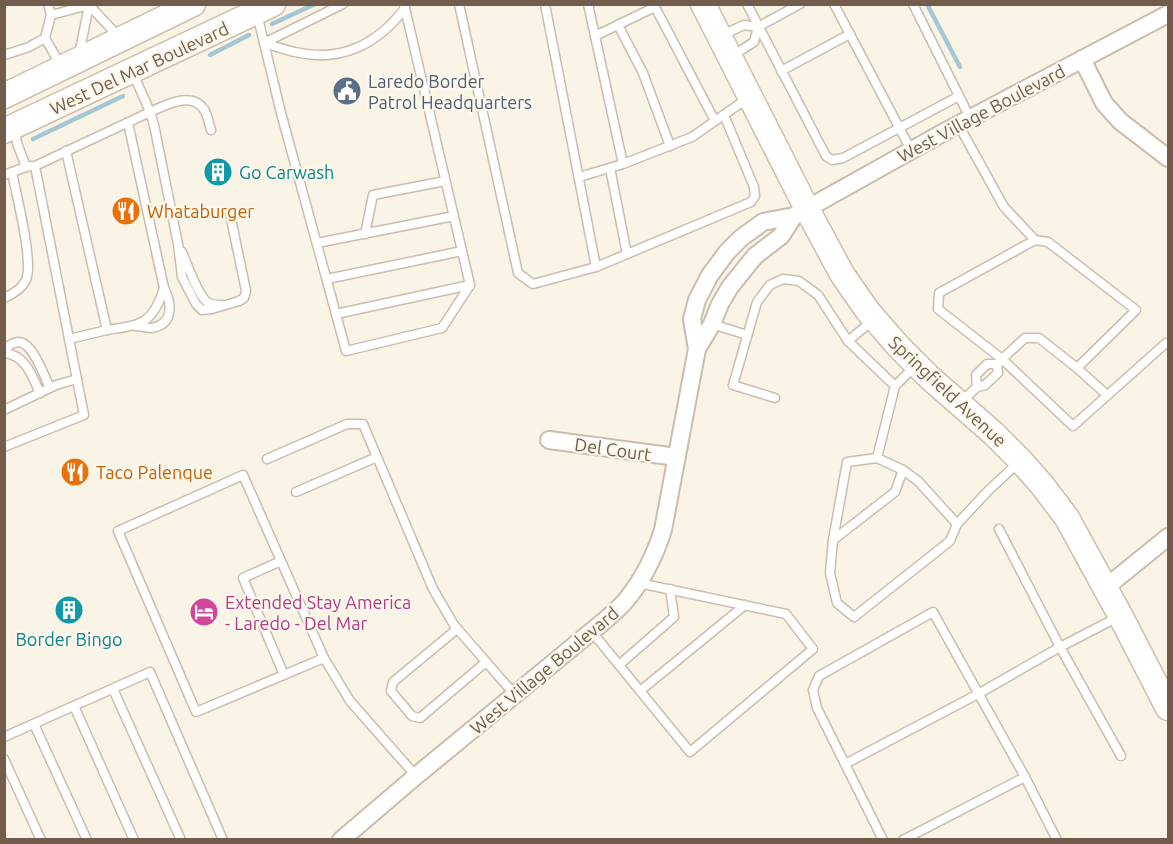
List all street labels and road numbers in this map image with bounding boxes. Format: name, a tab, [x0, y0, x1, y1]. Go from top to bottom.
street label: West Del Mar Boulevard	[46, 18, 232, 118]
street label: West Village Boulevard	[894, 60, 1068, 166]
street label: Springfield Avenue	[885, 332, 1011, 450]
street label: Del Court	[573, 434, 653, 464]
street label: West Village Boulevard	[466, 602, 622, 738]

